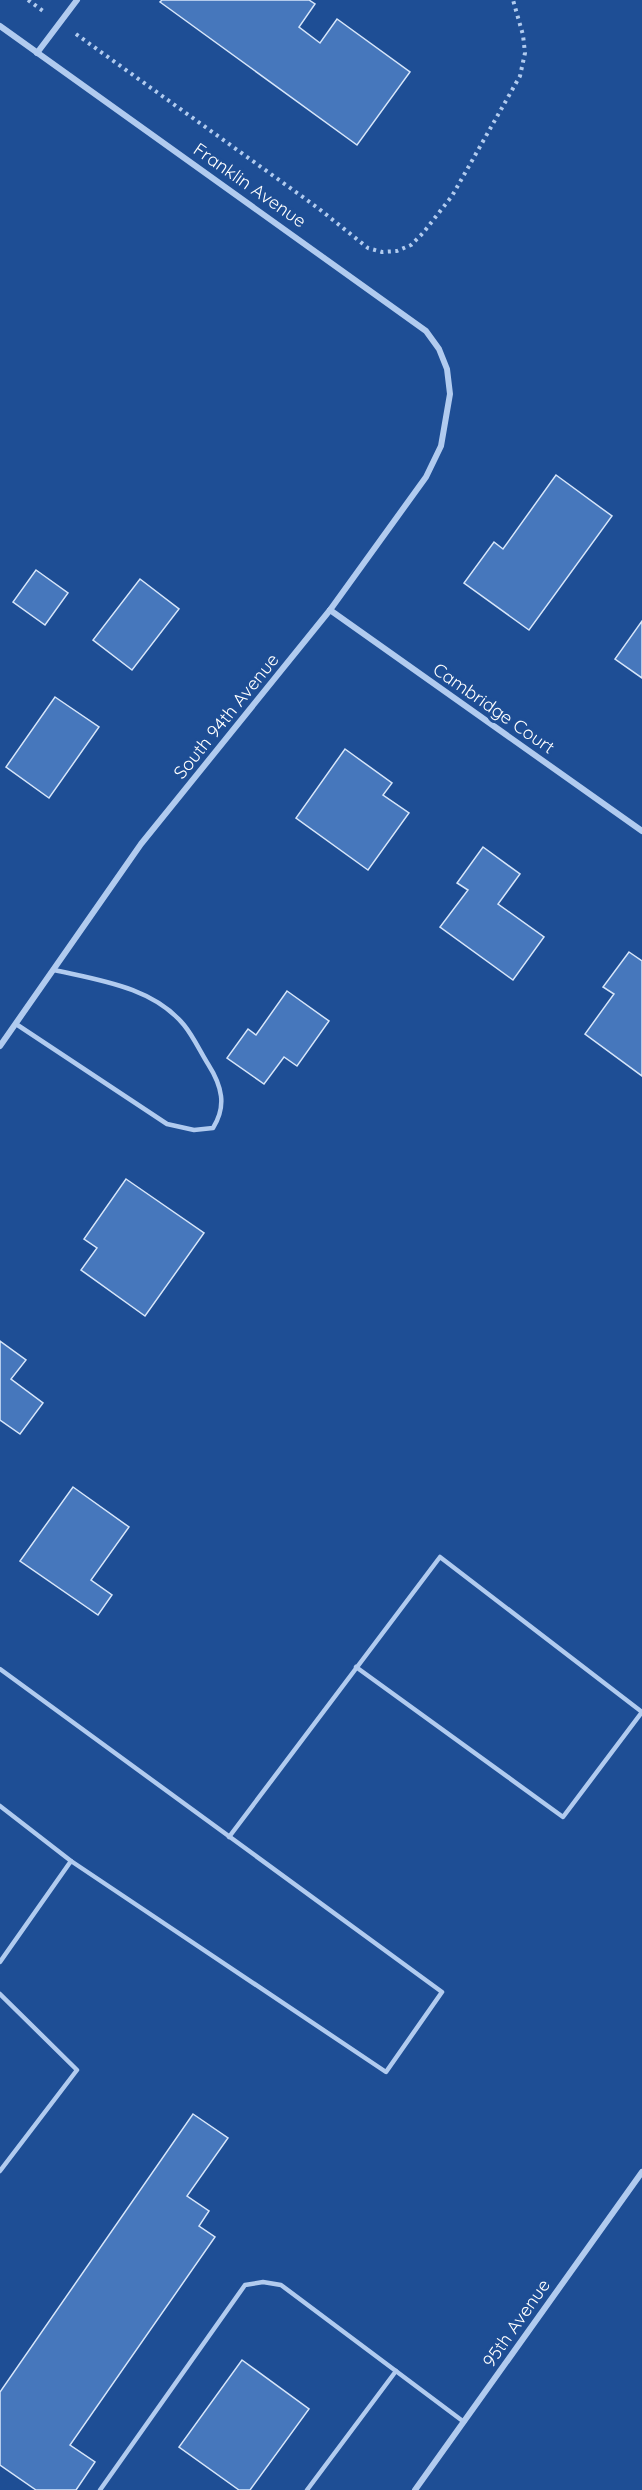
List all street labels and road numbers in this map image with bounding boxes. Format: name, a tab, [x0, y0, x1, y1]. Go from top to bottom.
street label: Franklin Avenue	[189, 138, 311, 232]
street label: South 94th Avenue	[168, 649, 284, 783]
street label: Cambridge Court	[429, 657, 559, 759]
street label: 95th Avenue	[477, 2274, 555, 2372]

